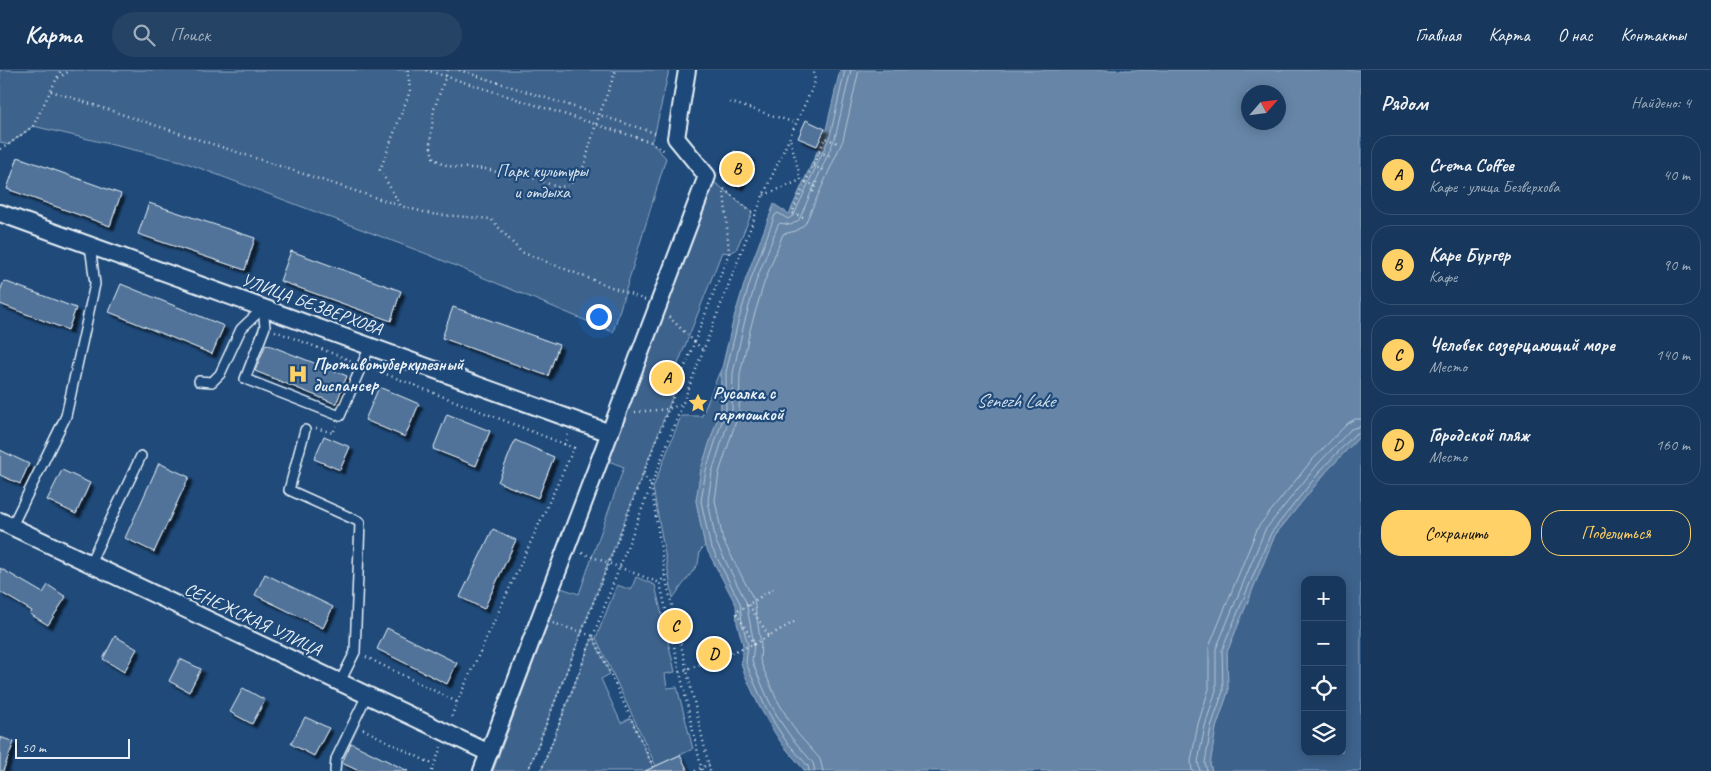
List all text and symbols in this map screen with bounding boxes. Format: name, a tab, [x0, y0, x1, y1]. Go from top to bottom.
search box	[112, 12, 462, 57]
text: Карта	[25, 20, 82, 50]
icon: search	[130, 21, 158, 49]
text: Поиск	[170, 23, 210, 47]
text: Главная	[1416, 24, 1461, 46]
text: Карта	[1489, 24, 1530, 46]
text: О нас	[1558, 24, 1593, 46]
text: Контакты	[1621, 24, 1686, 46]
north arrow	[1241, 85, 1286, 130]
text: Рядом	[1381, 90, 1428, 116]
text: Найдено: 4	[1631, 93, 1691, 113]
pin: B	[721, 150, 753, 188]
text: Crema Coffee	[1429, 153, 1514, 177]
park label: Парк культуры и отдыха	[496, 160, 589, 203]
text: A	[1394, 165, 1402, 185]
text: 40 m	[1663, 165, 1690, 185]
text: Кафе · улица Безверхова	[1429, 177, 1559, 197]
text: Каре Бургер	[1429, 243, 1510, 267]
text: B	[1394, 255, 1402, 275]
text: 90 m	[1663, 255, 1690, 275]
text: Кафе	[1429, 267, 1457, 287]
street label: УЛИЦА БЕЗВЕРХОВА	[239, 268, 386, 340]
your location	[586, 304, 612, 330]
text: Человек созерцающий море	[1429, 333, 1615, 357]
text: C	[1394, 345, 1402, 365]
text: 140 m	[1656, 345, 1690, 365]
place label: Противотуберкулезный диспансер	[313, 353, 465, 396]
text: Место	[1429, 357, 1467, 377]
pin: A	[651, 359, 683, 397]
hospital icon: Противотуберкулезный диспансер	[287, 363, 309, 385]
place label: Русалка с гармошкой	[713, 382, 785, 425]
water label: Senezh Lake	[976, 389, 1057, 413]
place icon: Русалка с гармошкой	[687, 392, 709, 414]
text: Городской пляж	[1429, 423, 1529, 447]
text: D	[1393, 435, 1403, 455]
text: 160 m	[1656, 435, 1690, 455]
text: Место	[1429, 447, 1467, 467]
button: Сохранить	[1381, 510, 1531, 556]
button: Поделиться	[1541, 510, 1691, 556]
map controls	[1301, 576, 1346, 756]
button: +	[1301, 576, 1346, 621]
street label: СЕНЕЖСКАЯ УЛИЦА	[181, 578, 326, 661]
pin: C	[659, 607, 691, 645]
button: −	[1301, 621, 1346, 666]
pin: D	[698, 635, 730, 673]
button: locate	[1301, 666, 1346, 711]
button: layers	[1301, 711, 1346, 756]
scale bar	[15, 736, 130, 759]
text: 50 m	[22, 739, 46, 756]

